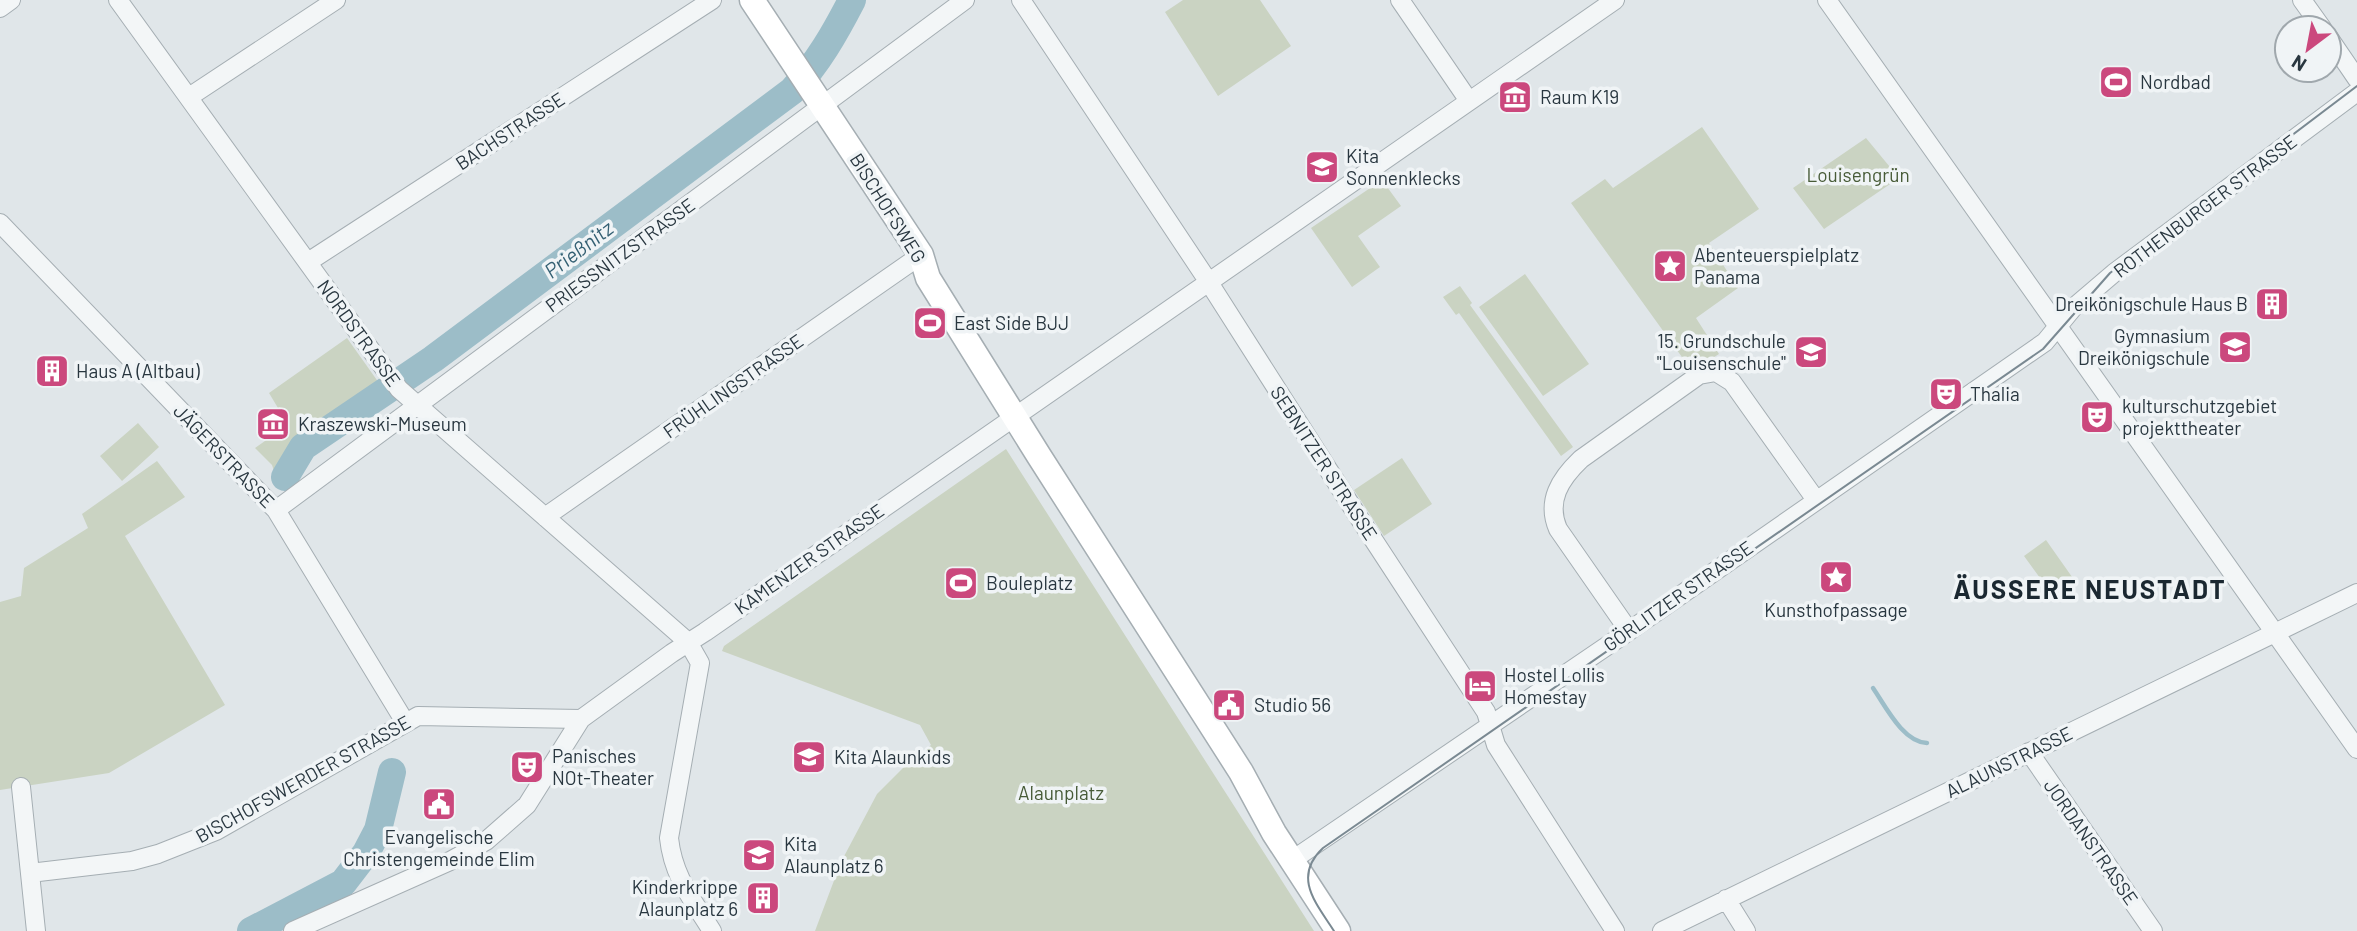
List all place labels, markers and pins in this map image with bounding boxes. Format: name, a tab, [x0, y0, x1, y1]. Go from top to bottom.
sports icon: Nordbad	[2097, 63, 2135, 101]
place label: Nordbad	[2140, 70, 2211, 93]
museum icon: Raum K19	[1496, 78, 1534, 116]
place label: Raum K19	[1540, 85, 1619, 108]
place label: Kita Sonnenklecks	[1346, 144, 1461, 189]
school or university icon: Kita Sonnenklecks	[1303, 148, 1341, 186]
place label: Abenteuerspielplatz Panama	[1694, 243, 1859, 288]
place icon: Abenteuerspielplatz Panama	[1651, 247, 1689, 285]
building icon: Dreikönigschule Haus B	[2253, 285, 2291, 323]
place label: Dreikönigschule Haus B	[2055, 292, 2248, 315]
sports icon: East Side BJJ	[911, 304, 949, 342]
place label: East Side BJJ	[954, 311, 1069, 334]
place label: Gymnasium Dreikönigschule	[2078, 324, 2210, 369]
school or university icon: Gymnasium Dreikönigschule	[2216, 328, 2254, 366]
place label: 15. Grundschule "Louisenschule"	[1657, 329, 1786, 374]
school or university icon: 15. Grundschule "Louisenschule"	[1792, 333, 1830, 371]
building icon: Haus A (Altbau)	[33, 352, 71, 390]
place label: Haus A (Altbau)	[76, 359, 201, 382]
theatre icon: Thalia	[1927, 375, 1965, 413]
place label: Thalia	[1970, 382, 2020, 405]
place label: kulturschutzgebiet projekttheater	[2122, 394, 2277, 439]
theatre icon: kulturschutzgebiet projekttheater	[2078, 398, 2116, 436]
museum icon: Kraszewski-Museum	[254, 405, 292, 443]
place label: Kraszewski-Museum	[298, 412, 467, 435]
place icon: Kunsthofpassage	[1817, 558, 1855, 596]
sports icon: Bouleplatz	[942, 564, 980, 602]
place label: Bouleplatz	[986, 571, 1073, 594]
place label: Kunsthofpassage	[1764, 598, 1908, 621]
place label: Hostel Lollis Homestay	[1504, 663, 1605, 708]
hotel icon: Hostel Lollis Homestay	[1461, 667, 1499, 705]
public building icon: Studio 56	[1210, 686, 1248, 724]
place label: Studio 56	[1254, 693, 1331, 716]
school or university icon: Kita Alaunkids	[790, 738, 828, 776]
place label: Panisches NOt-Theater	[552, 744, 654, 789]
place label: Kita Alaunkids	[834, 745, 951, 768]
theatre icon: Panisches NOt-Theater	[508, 748, 546, 786]
public building icon: Evangelische Christengemeinde Elim	[420, 785, 458, 823]
place label: Evangelische Christengemeinde Elim	[343, 825, 535, 870]
place label: Kita Alaunplatz 6	[784, 832, 883, 877]
school or university icon: Kita Alaunplatz 6	[740, 836, 778, 874]
place label: Kinderkrippe Alaunplatz 6	[632, 875, 738, 920]
building icon: Kinderkrippe Alaunplatz 6	[744, 879, 782, 917]

